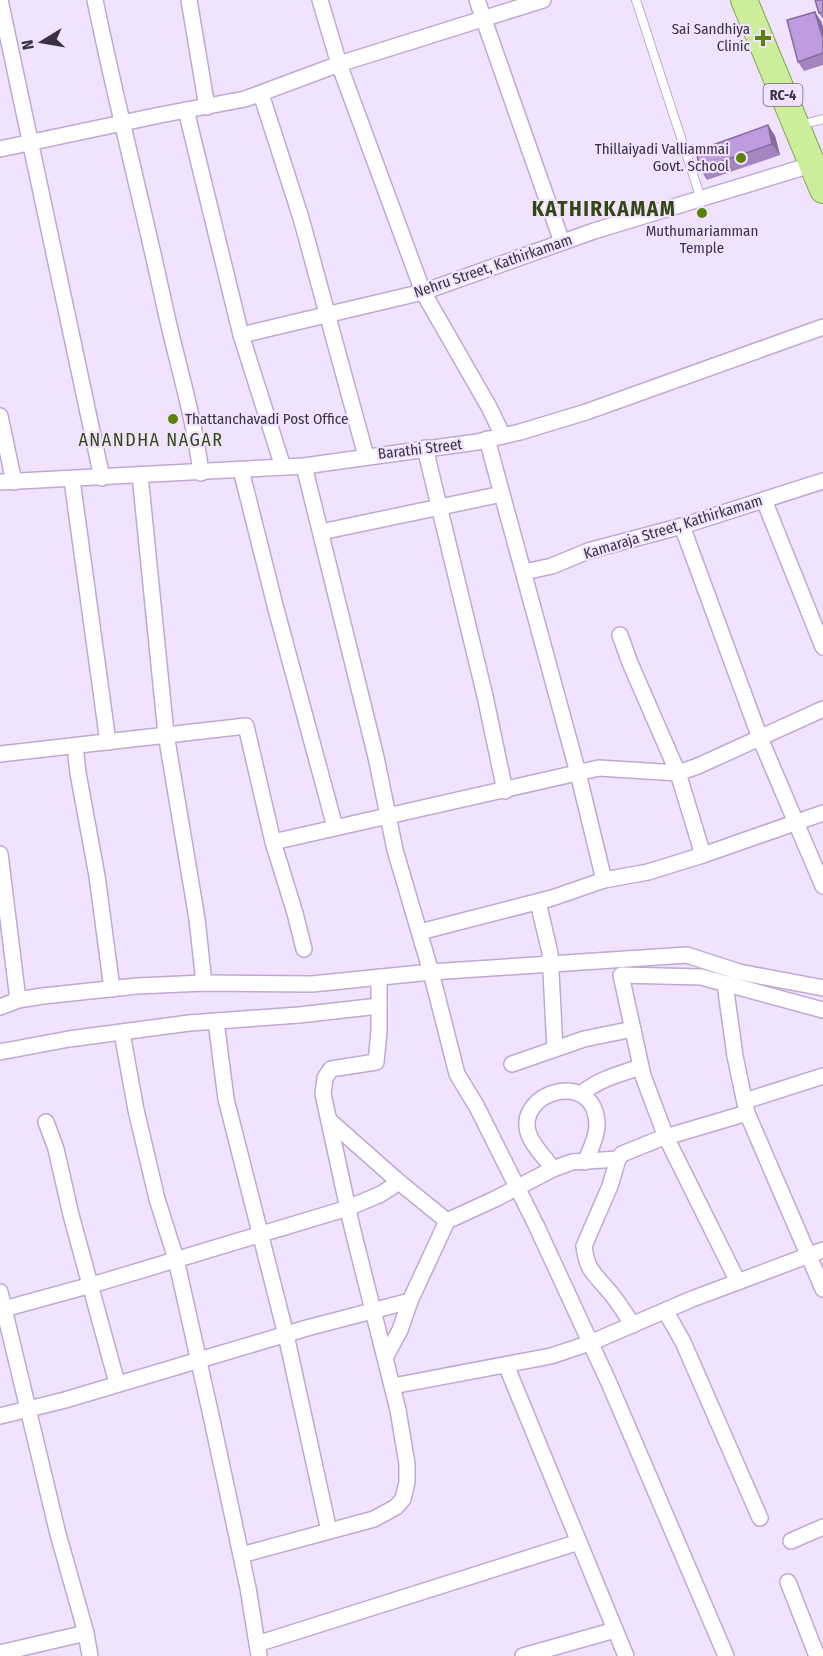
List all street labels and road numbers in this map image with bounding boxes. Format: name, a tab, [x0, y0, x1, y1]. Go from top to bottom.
road number: RC-4	[764, 84, 802, 106]
street label: Nehru Street, Kathirkamam	[412, 230, 574, 302]
street label: Barathi Street	[377, 435, 463, 463]
street label: Kamaraja Street, Kathirkamam	[582, 491, 764, 563]

